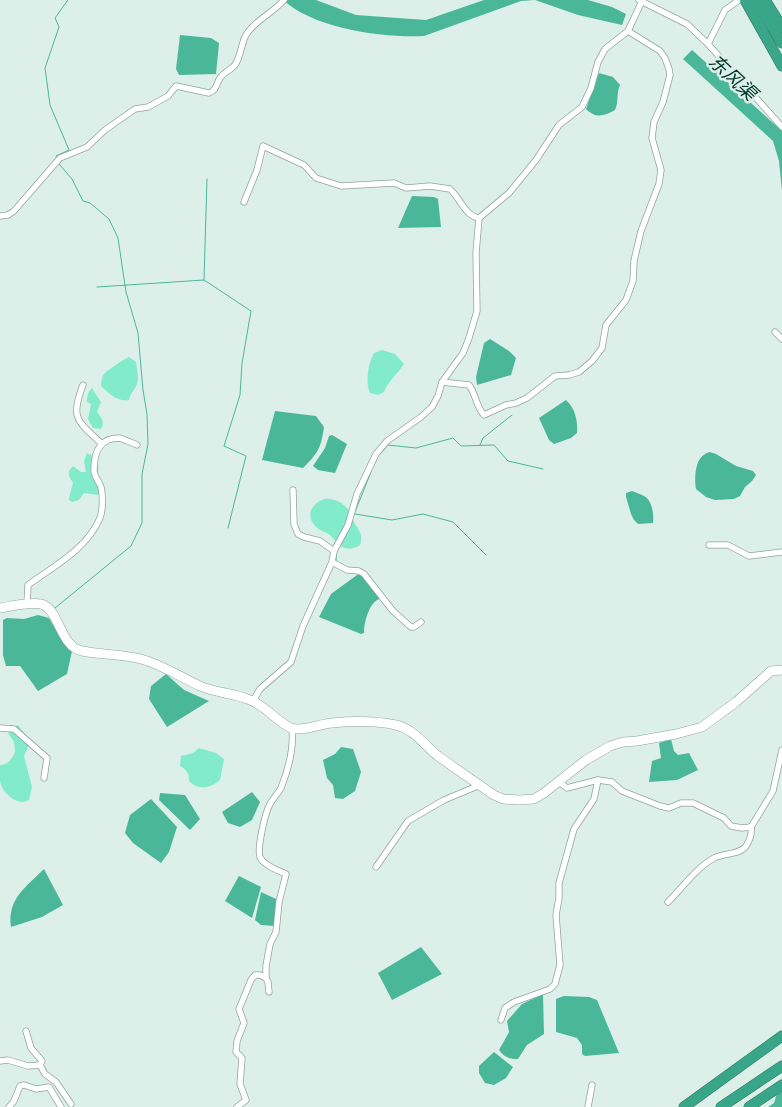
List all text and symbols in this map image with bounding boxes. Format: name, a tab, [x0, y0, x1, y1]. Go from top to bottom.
water label: 东风渠	[705, 49, 764, 107]

